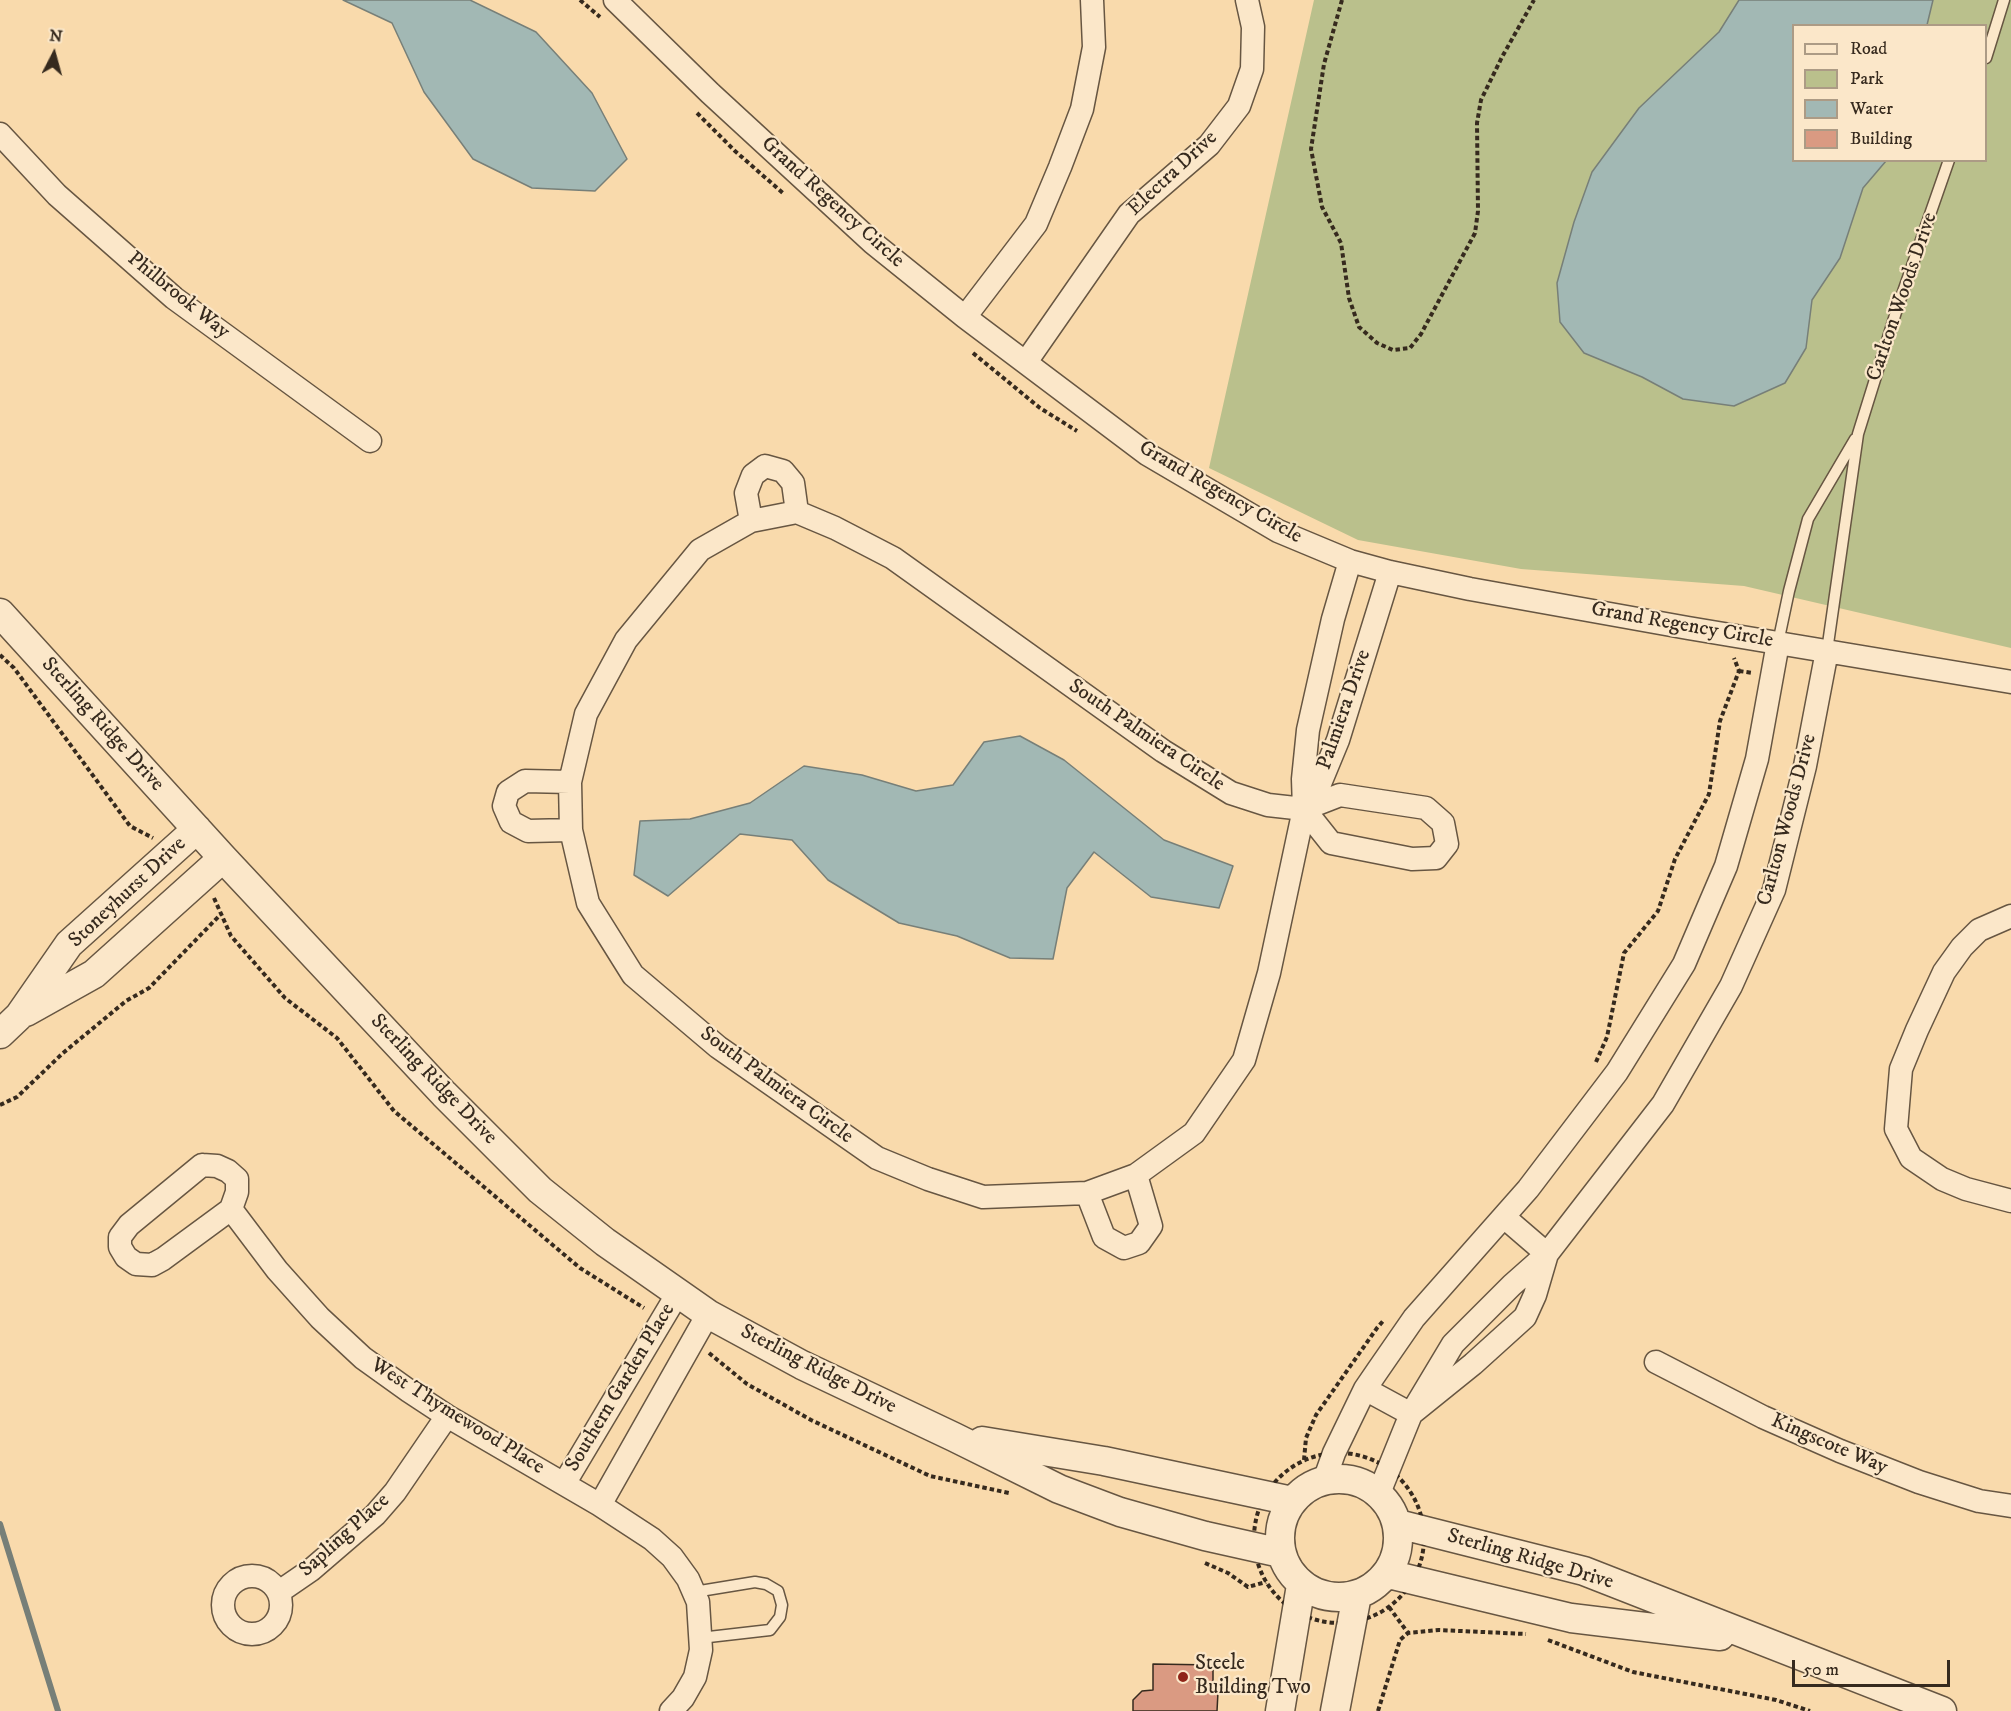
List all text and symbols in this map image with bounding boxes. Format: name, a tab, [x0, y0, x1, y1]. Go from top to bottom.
north arrow	[24, 24, 84, 84]
legend	[1792, 24, 1987, 162]
text: N	[48, 25, 63, 47]
text: Road	[1850, 38, 1887, 60]
text: Park	[1850, 68, 1884, 90]
text: Water	[1850, 98, 1893, 120]
street label: Electra Drive	[1123, 126, 1223, 222]
text: Building	[1850, 128, 1912, 150]
street label: Grand Regency Circle	[755, 132, 909, 274]
street label: Carlton Woods Drive	[1862, 209, 1944, 385]
street label: Philbrook Way	[122, 247, 234, 345]
street label: Grand Regency Circle	[1134, 436, 1306, 550]
street label: Grand Regency Circle	[1589, 598, 1775, 654]
street label: Palmiera Drive	[1313, 647, 1377, 773]
street label: Sterling Ridge Drive	[35, 653, 169, 797]
street label: South Palmiera Circle	[1063, 674, 1229, 798]
street label: Carlton Woods Drive	[1753, 731, 1823, 909]
street label: Stoneyhurst Drive	[64, 832, 192, 954]
street label: Sterling Ridge Drive	[364, 1010, 502, 1150]
street label: South Palmiera Circle	[695, 1022, 857, 1150]
street label: Southern Garden Place	[561, 1299, 681, 1477]
street label: Sterling Ridge Drive	[736, 1320, 900, 1420]
street label: West Thymewood Place	[365, 1353, 549, 1481]
street label: Kingscote Way	[1767, 1409, 1891, 1481]
street label: Sapling Place	[295, 1489, 395, 1583]
street label: Sterling Ridge Drive	[1444, 1524, 1616, 1596]
scale bar	[1795, 1648, 1952, 1686]
place label: Steele Building Two	[1195, 1652, 1311, 1702]
text: 50 m	[1803, 1659, 1839, 1681]
marker: Steele Building Two	[1176, 1670, 1190, 1684]

